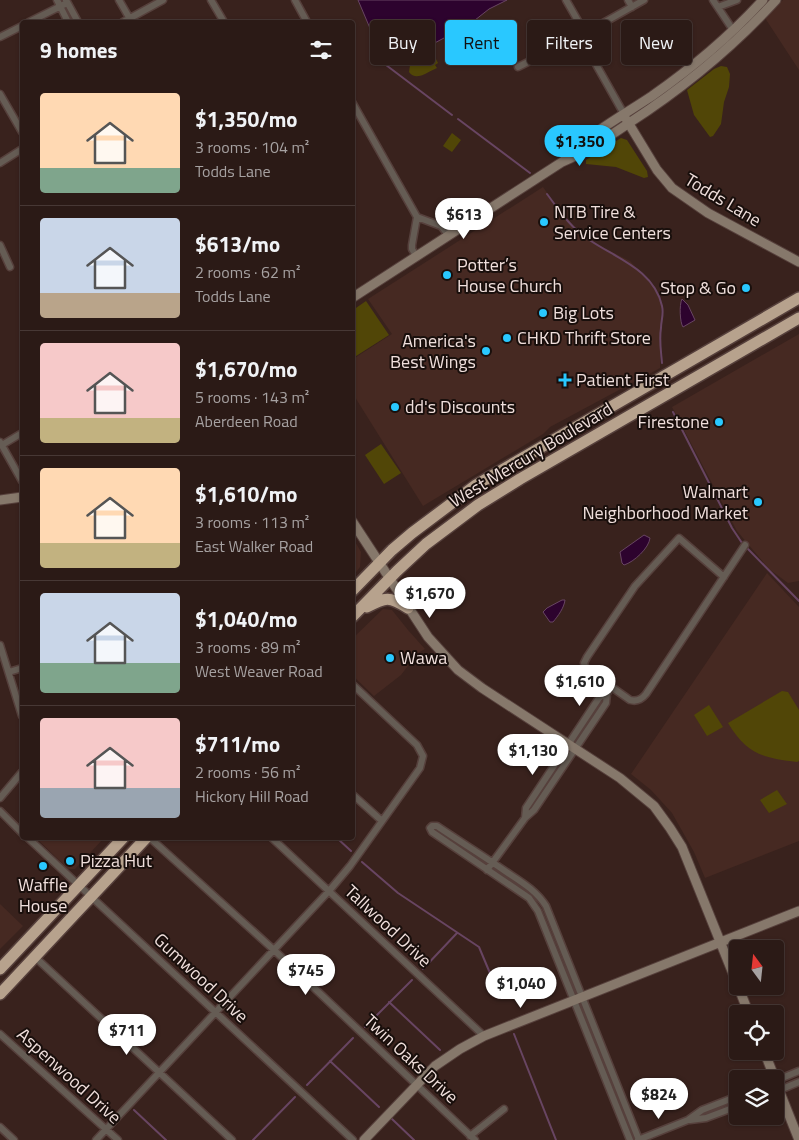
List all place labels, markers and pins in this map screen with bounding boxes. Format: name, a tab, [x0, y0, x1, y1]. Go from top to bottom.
pin: $1,350	[539, 124, 621, 167]
pin: $613	[434, 198, 494, 240]
place label: NTB Tire & Service Centers	[554, 198, 671, 246]
marker: NTB Tire & Service Centers	[538, 216, 550, 228]
place label: Potter’s House Church	[457, 251, 562, 299]
marker: Potter’s House Church	[441, 269, 453, 281]
place label: Stop & Go	[660, 274, 736, 301]
marker: Stop & Go	[740, 282, 752, 294]
place label: Big Lots	[553, 299, 614, 326]
marker: Big Lots	[537, 307, 549, 319]
place label: CHKD Thrift Store	[517, 324, 651, 351]
place label: America's Best Wings	[390, 327, 476, 375]
marker: CHKD Thrift Store	[501, 332, 513, 344]
marker: America's Best Wings	[480, 345, 492, 357]
place label: Patient First	[576, 366, 670, 393]
marker: Patient First	[558, 373, 572, 387]
place label: dd's Discounts	[405, 393, 515, 420]
marker: dd's Discounts	[389, 401, 401, 413]
place label: Firestone	[638, 408, 709, 435]
marker: Firestone	[713, 416, 725, 428]
place label: Walmart Neighborhood Market	[583, 478, 749, 526]
marker: Walmart Neighborhood Market	[752, 496, 764, 508]
pin: $1,670	[389, 576, 471, 619]
place label: Wawa	[400, 644, 447, 671]
marker: Wawa	[384, 652, 396, 664]
pin: $1,610	[539, 664, 621, 707]
pin: $1,130	[492, 734, 574, 776]
place label: Pizza Hut	[80, 847, 153, 874]
marker: Pizza Hut	[64, 855, 76, 867]
marker: Waffle House	[37, 860, 49, 872]
place label: Waffle House	[18, 871, 68, 919]
pin: $745	[276, 954, 336, 996]
pin: $1,040	[480, 966, 562, 1009]
pin: $711	[97, 1014, 157, 1056]
pin: $824	[629, 1078, 689, 1120]

